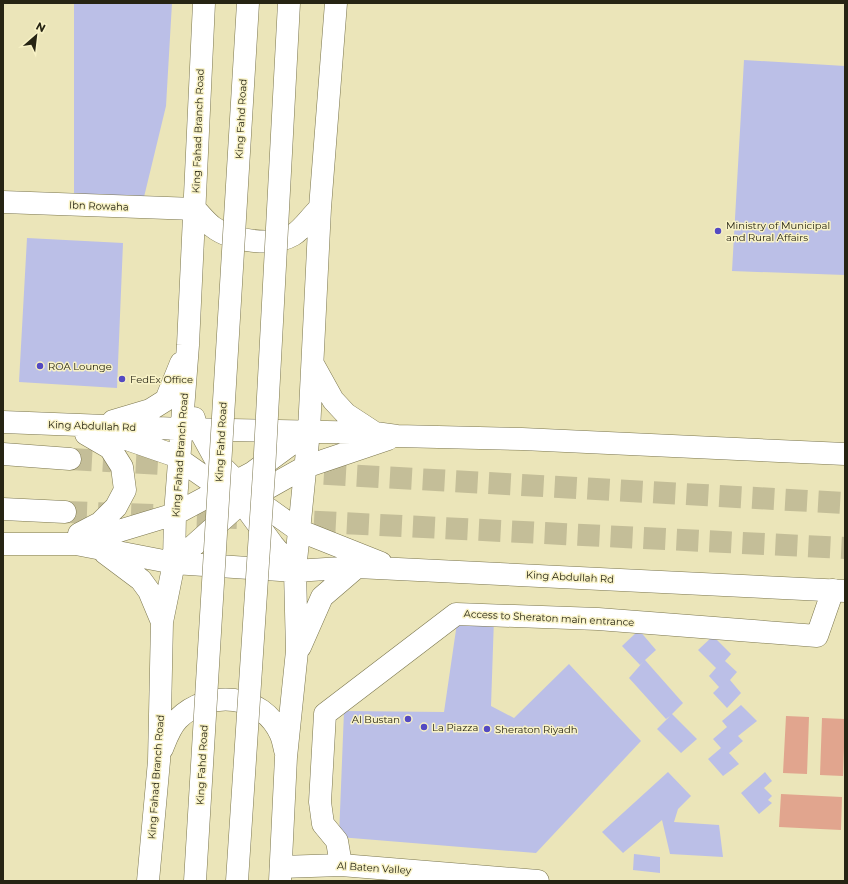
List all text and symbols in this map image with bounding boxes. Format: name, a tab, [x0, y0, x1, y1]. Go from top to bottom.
north arrow	[16, 16, 56, 56]
text: N	[33, 19, 48, 35]
street label: King Fahad Branch Road	[189, 68, 207, 194]
street label: King Fahd Road	[232, 79, 250, 159]
street label: Ibn Rowaha	[69, 198, 129, 214]
place label: Ministry of Municipal and Rural Affairs	[726, 219, 830, 244]
marker: Ministry of Municipal and Rural Affairs	[713, 226, 723, 236]
place label: ROA Lounge	[48, 360, 112, 373]
marker: ROA Lounge	[35, 361, 45, 371]
place label: FedEx Office	[130, 373, 193, 386]
marker: FedEx Office	[117, 374, 127, 384]
street label: King Fahad Branch Road	[169, 392, 191, 518]
street label: King Fahd Road	[212, 402, 230, 482]
street label: King Abdullah Rd	[48, 418, 136, 434]
street label: King Abdullah Rd	[526, 568, 614, 586]
street label: Access to Sheraton main entrance	[463, 607, 635, 629]
place label: Al Bustan	[352, 713, 400, 726]
street label: King Fahad Branch Road	[145, 714, 167, 840]
marker: Al Bustan	[403, 714, 413, 724]
place label: La Piazza	[432, 721, 478, 734]
marker: La Piazza	[419, 722, 429, 732]
place label: Sheraton Riyadh	[495, 723, 578, 736]
marker: Sheraton Riyadh	[482, 724, 492, 734]
street label: King Fahd Road	[193, 725, 211, 805]
street label: Al Baten Valley	[336, 859, 412, 877]

